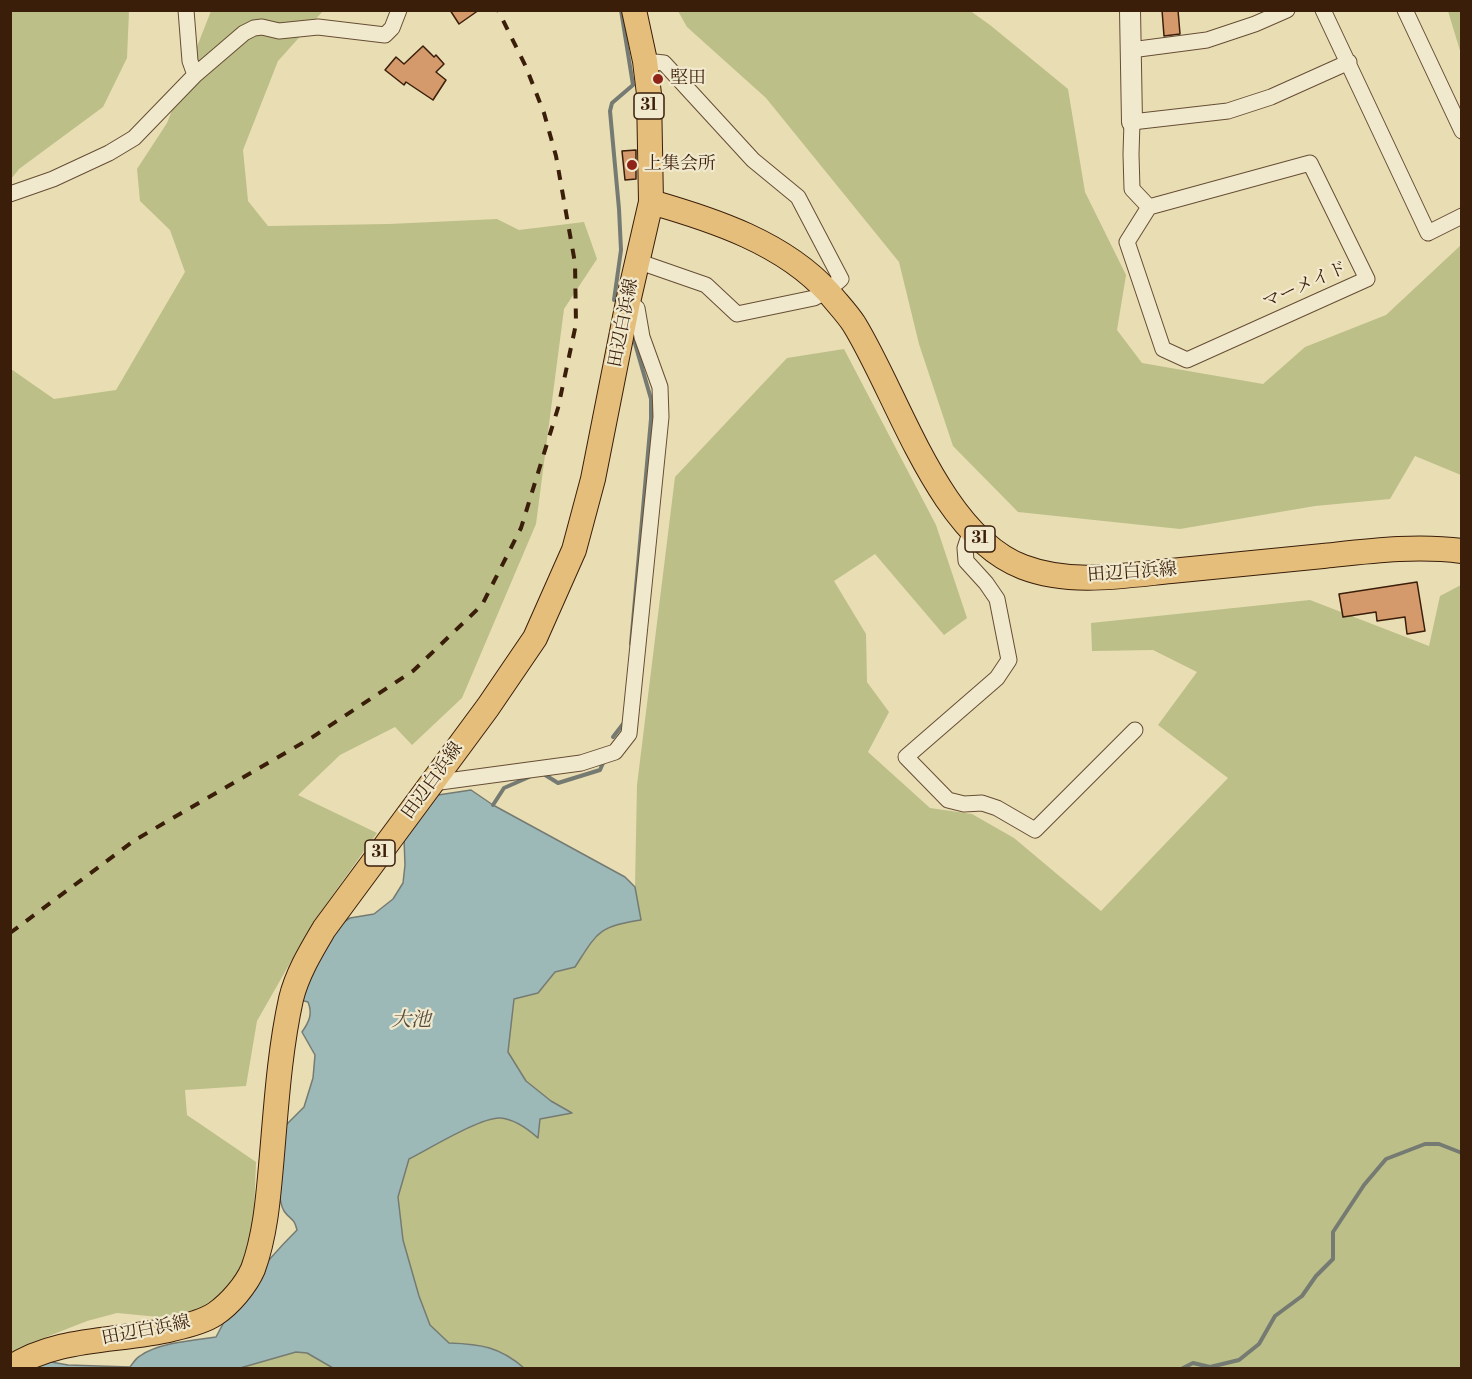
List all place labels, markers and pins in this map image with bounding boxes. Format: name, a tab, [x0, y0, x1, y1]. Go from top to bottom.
place label: 堅田	[670, 68, 706, 90]
marker: 堅田	[651, 72, 665, 86]
place label: 上集会所	[644, 154, 716, 176]
marker: 上集会所	[625, 158, 639, 172]

